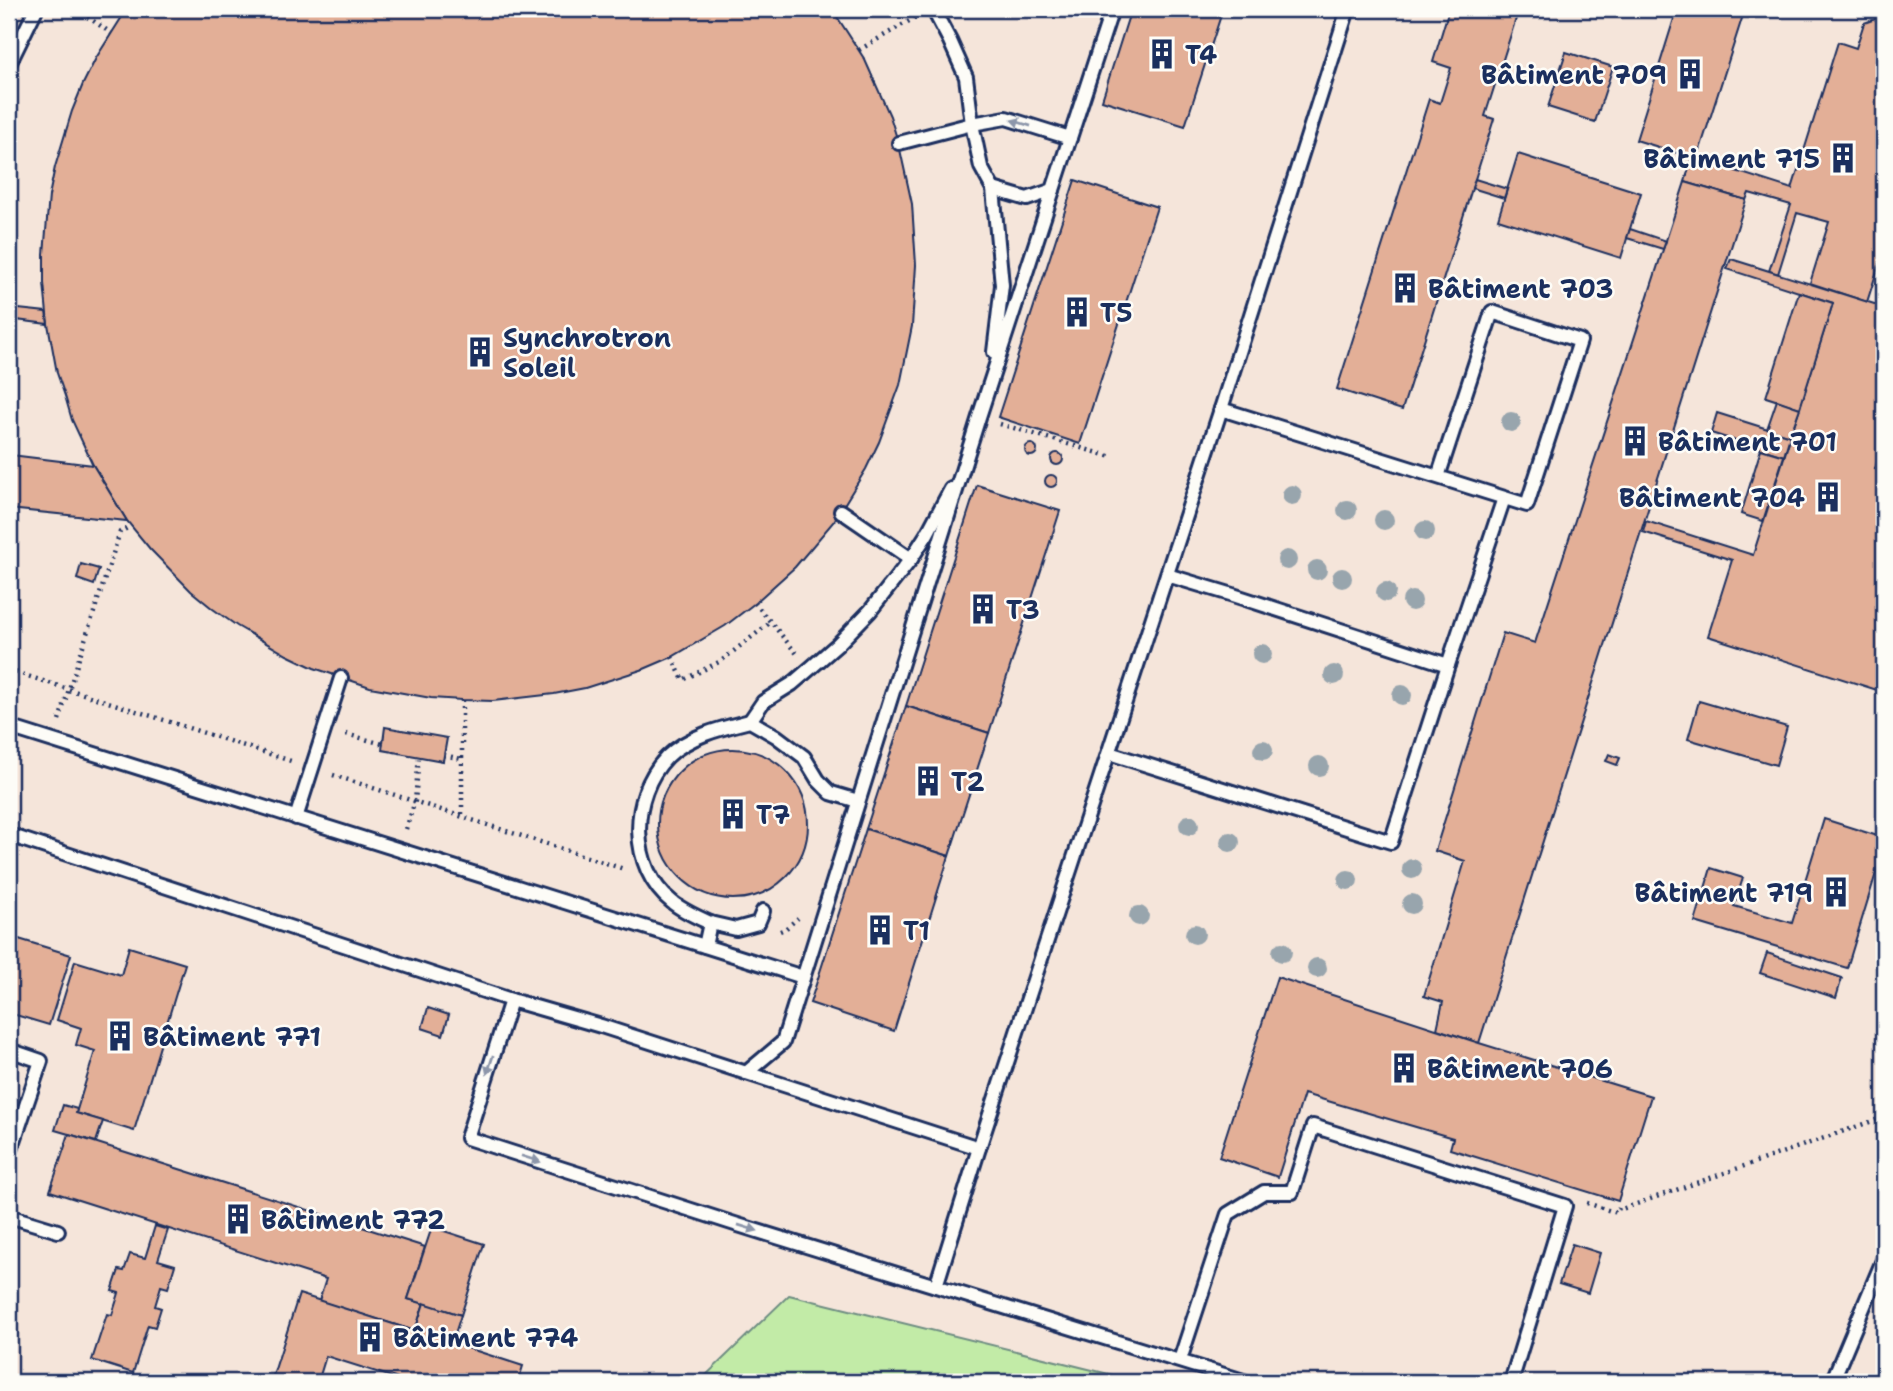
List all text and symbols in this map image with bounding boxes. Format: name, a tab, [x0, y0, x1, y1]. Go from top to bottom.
building icon: T4	[1145, 37, 1179, 71]
place label: T4	[1185, 37, 1217, 72]
place label: Bâtiment 709	[1481, 57, 1667, 92]
building icon: Bâtiment 709	[1673, 57, 1707, 91]
one-way arrow	[1011, 118, 1032, 128]
place label: Bâtiment 715	[1643, 141, 1820, 176]
building icon: Bâtiment 715	[1826, 141, 1860, 175]
building icon: Bâtiment 703	[1388, 271, 1422, 305]
place label: Bâtiment 703	[1428, 271, 1613, 306]
building icon: T5	[1060, 295, 1094, 329]
place label: T5	[1100, 295, 1132, 330]
place label: Synchrotron Soleil	[503, 320, 671, 385]
building icon: Synchrotron Soleil	[463, 335, 497, 369]
building icon: Bâtiment 701	[1618, 424, 1652, 458]
place label: Bâtiment 701	[1658, 424, 1837, 459]
place label: Bâtiment 704	[1619, 480, 1805, 515]
building icon: Bâtiment 704	[1811, 480, 1845, 514]
building icon: T3	[966, 592, 1000, 626]
place label: T3	[1006, 592, 1040, 627]
building icon: T2	[911, 764, 945, 798]
place label: T2	[951, 764, 985, 799]
building icon: T7	[716, 797, 750, 831]
place label: T7	[756, 797, 790, 832]
place label: Bâtiment 719	[1635, 875, 1813, 910]
building icon: Bâtiment 719	[1819, 875, 1853, 909]
building icon: T1	[863, 913, 897, 947]
place label: T1	[903, 913, 930, 948]
building icon: Bâtiment 771	[103, 1019, 137, 1053]
place label: Bâtiment 771	[143, 1019, 321, 1054]
building icon: Bâtiment 706	[1387, 1051, 1421, 1085]
place label: Bâtiment 706	[1427, 1051, 1613, 1086]
one-way arrow	[484, 1054, 495, 1075]
one-way arrow	[521, 1155, 542, 1165]
building icon: Bâtiment 772	[221, 1202, 255, 1236]
place label: Bâtiment 772	[261, 1202, 445, 1237]
one-way arrow	[738, 1224, 759, 1234]
building icon: Bâtiment 774	[353, 1320, 387, 1354]
place label: Bâtiment 774	[393, 1320, 578, 1355]

